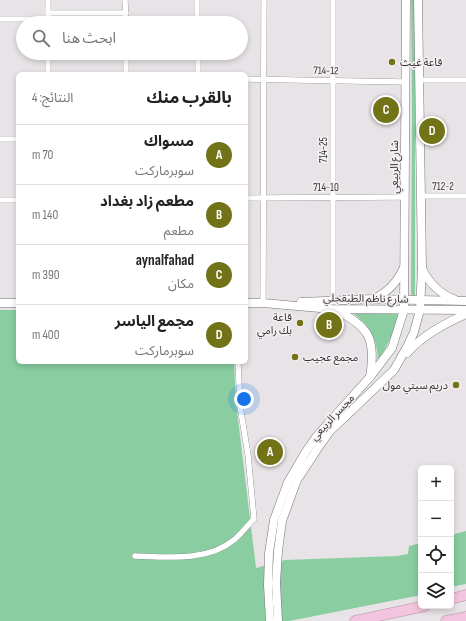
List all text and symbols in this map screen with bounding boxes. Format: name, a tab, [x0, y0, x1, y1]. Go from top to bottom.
search box	[16, 16, 248, 60]
icon: search	[30, 27, 52, 49]
text: ابحث هنا	[62, 29, 116, 48]
place label: قاعة غيث	[400, 56, 442, 69]
marker: قاعة غيث	[387, 57, 397, 67]
street label: 714-12	[313, 64, 339, 77]
text: بالقرب منك	[146, 88, 232, 108]
text: النتائج: 4	[32, 90, 73, 106]
pin: C	[373, 95, 399, 125]
pin: D	[419, 116, 445, 146]
text: مسواك	[144, 132, 194, 151]
street label: 714-25	[317, 137, 330, 163]
street label: شارع الربيعي	[388, 140, 404, 194]
text: 70 m	[32, 147, 53, 163]
text: A	[216, 147, 222, 163]
text: سوبرماركت	[135, 163, 194, 179]
street label: 712-2	[432, 180, 454, 193]
street label: 714-10	[313, 181, 339, 194]
text: مطعم زاد بغداد	[100, 192, 194, 211]
text: 140 m	[32, 207, 58, 223]
text: B	[216, 207, 222, 223]
text: مطعم	[164, 223, 194, 239]
text: aynalfahad	[136, 251, 194, 270]
text: 390 m	[32, 267, 59, 283]
text: C	[216, 267, 222, 283]
text: مكان	[168, 276, 194, 292]
street label: شارع ناظم الطبقجلي	[323, 291, 409, 308]
pin: B	[316, 310, 342, 340]
place label: قاعة بك رامي	[257, 311, 292, 340]
text: مجمع الياسر	[115, 312, 194, 331]
marker: قاعة بك رامي	[295, 318, 305, 328]
text: 400 m	[32, 327, 59, 343]
text: D	[216, 327, 222, 343]
text: سوبرماركت	[135, 343, 194, 359]
place label: مجمع عجيب	[303, 351, 359, 365]
marker: مجمع عجيب	[290, 352, 300, 362]
place label: دريم سيتي مول	[383, 379, 448, 395]
marker: دريم سيتي مول	[451, 380, 461, 390]
your location	[234, 389, 254, 409]
street label: مجسر الربيعي	[308, 391, 359, 445]
pin: A	[257, 437, 283, 467]
map controls	[418, 465, 454, 609]
button: +	[418, 465, 454, 501]
button: −	[418, 501, 454, 537]
button: locate	[418, 537, 454, 573]
button: layers	[418, 573, 454, 609]

